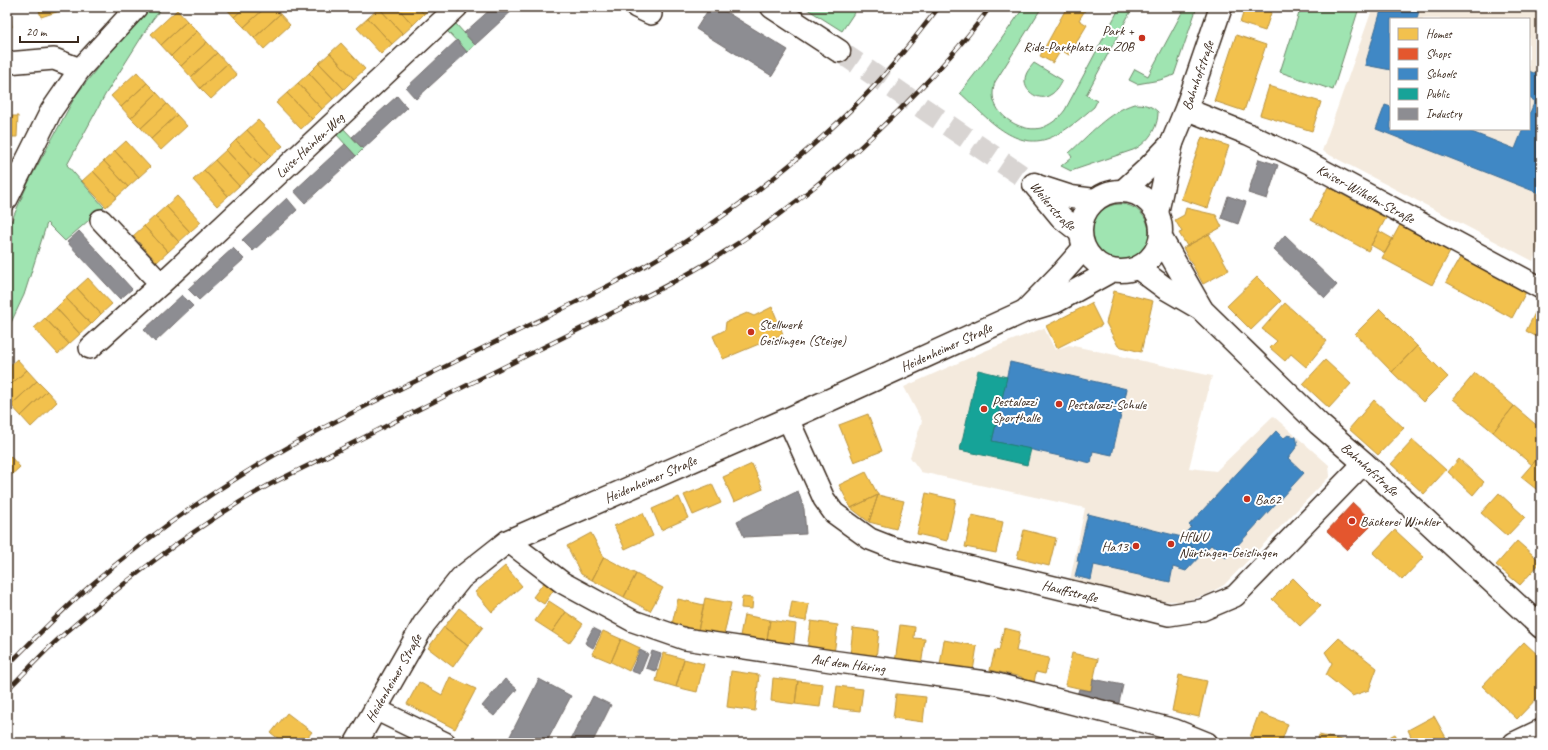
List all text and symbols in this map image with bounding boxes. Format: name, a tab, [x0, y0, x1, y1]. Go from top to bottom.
scale bar	[20, 18, 78, 44]
legend	[1390, 18, 1530, 130]
place label: Park + Ride-Parkplatz am ZOB	[1023, 22, 1136, 55]
text: 20 m	[26, 24, 48, 40]
text: Homes	[1426, 26, 1453, 42]
marker: Park + Ride-Parkplatz am ZOB	[1137, 33, 1147, 43]
street label: Bahnhofstraße	[1178, 37, 1218, 112]
text: Shops	[1426, 46, 1451, 62]
text: Schools	[1426, 66, 1458, 82]
text: Public	[1426, 86, 1450, 102]
text: Industry	[1426, 106, 1463, 122]
street label: Luise-Hainlen-Weg	[272, 109, 348, 182]
street label: Kaiser-Wilhelm-Straße	[1314, 161, 1419, 228]
street label: Weilerstraße	[1026, 178, 1080, 235]
place label: Stellwerk Geislingen (Steige)	[759, 316, 847, 349]
street label: Heidenheimer Straße	[898, 319, 996, 376]
marker: Stellwerk Geislingen (Steige)	[746, 327, 756, 337]
place label: Pestalozzi Sporthalle	[992, 393, 1042, 426]
place label: Pestalozzi-Schule	[1067, 396, 1147, 413]
marker: Pestalozzi-Schule	[1054, 399, 1064, 409]
marker: Pestalozzi Sporthalle	[979, 404, 989, 414]
street label: Bahnhofstraße	[1337, 439, 1403, 501]
street label: Heidenheimer Straße	[602, 451, 700, 507]
place label: Ba62	[1255, 491, 1283, 508]
marker: Ba62	[1242, 494, 1252, 504]
place label: Bäckerei Winkler	[1360, 513, 1442, 530]
marker: Bäckerei Winkler	[1347, 516, 1357, 526]
place label: HfWU Nürtingen-Geislingen	[1179, 528, 1278, 561]
place label: Ha13	[1101, 538, 1130, 555]
marker: HfWU Nürtingen-Geislingen	[1166, 539, 1176, 549]
marker: Ha13	[1131, 541, 1141, 551]
street label: Hauffstraße	[1040, 576, 1101, 607]
street label: Heidenheimer Straße	[362, 630, 426, 725]
street label: Auf dem Häring	[810, 650, 887, 677]

